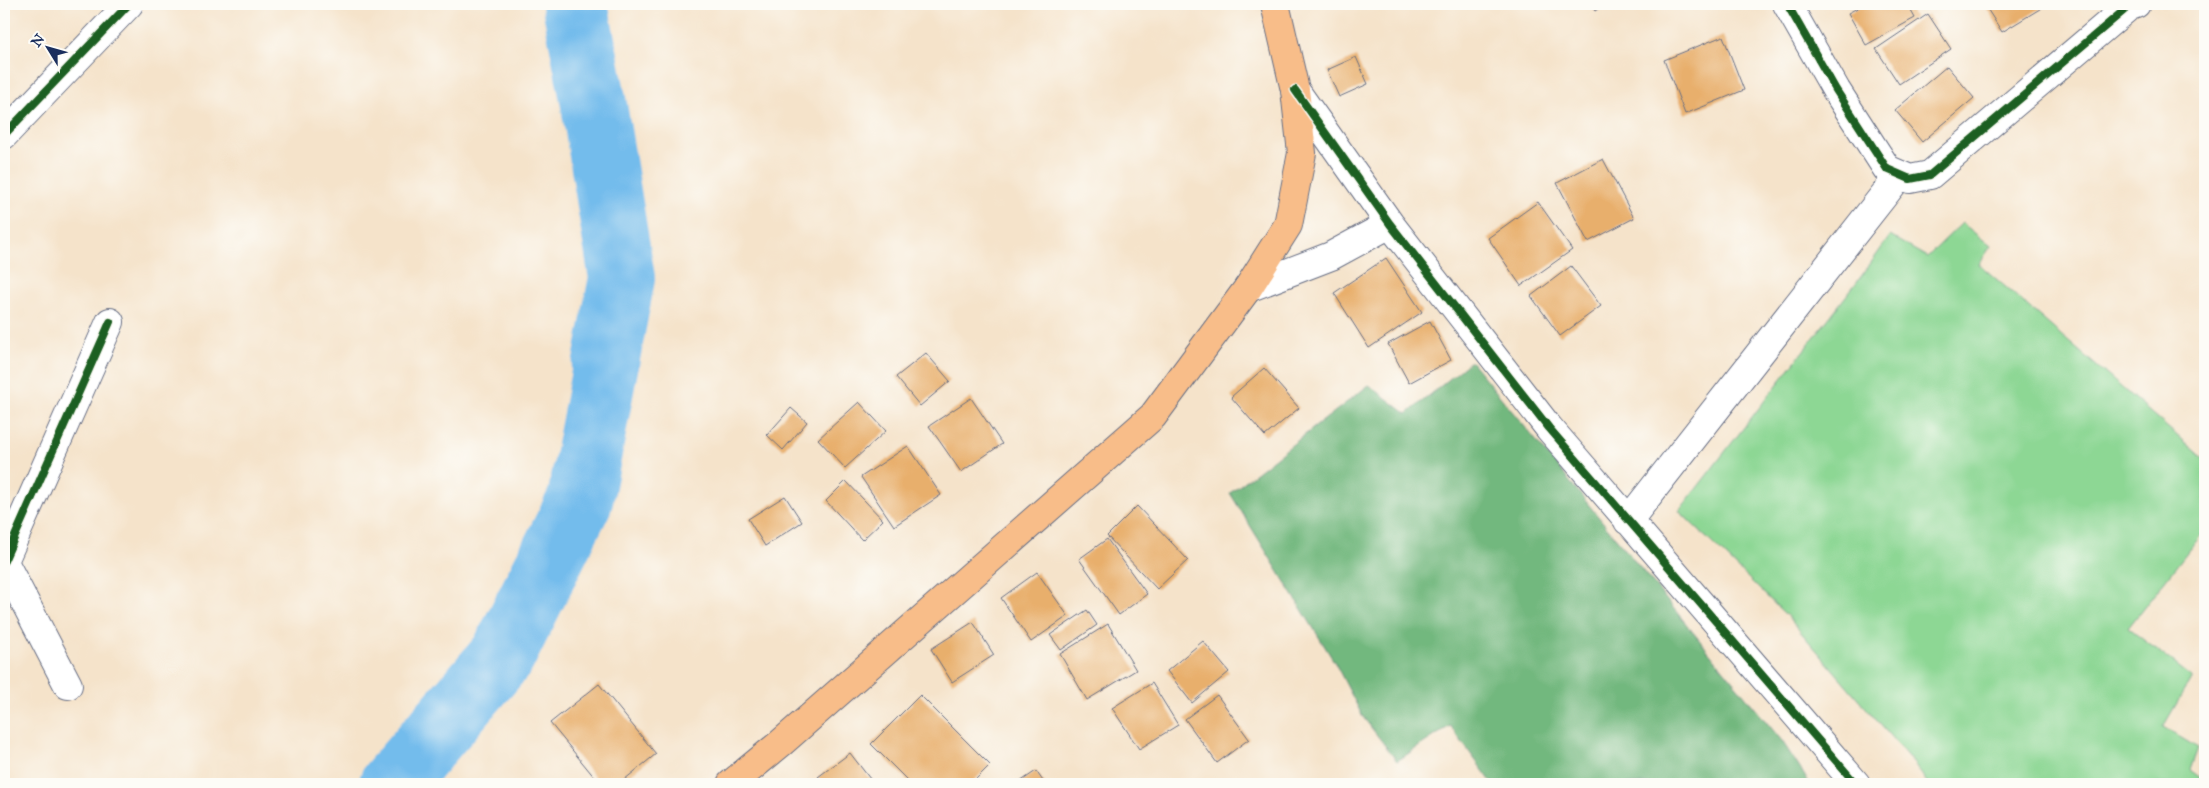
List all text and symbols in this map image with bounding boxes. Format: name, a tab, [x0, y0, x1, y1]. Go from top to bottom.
north arrow	[22, 22, 72, 72]
text: N	[28, 31, 48, 50]

